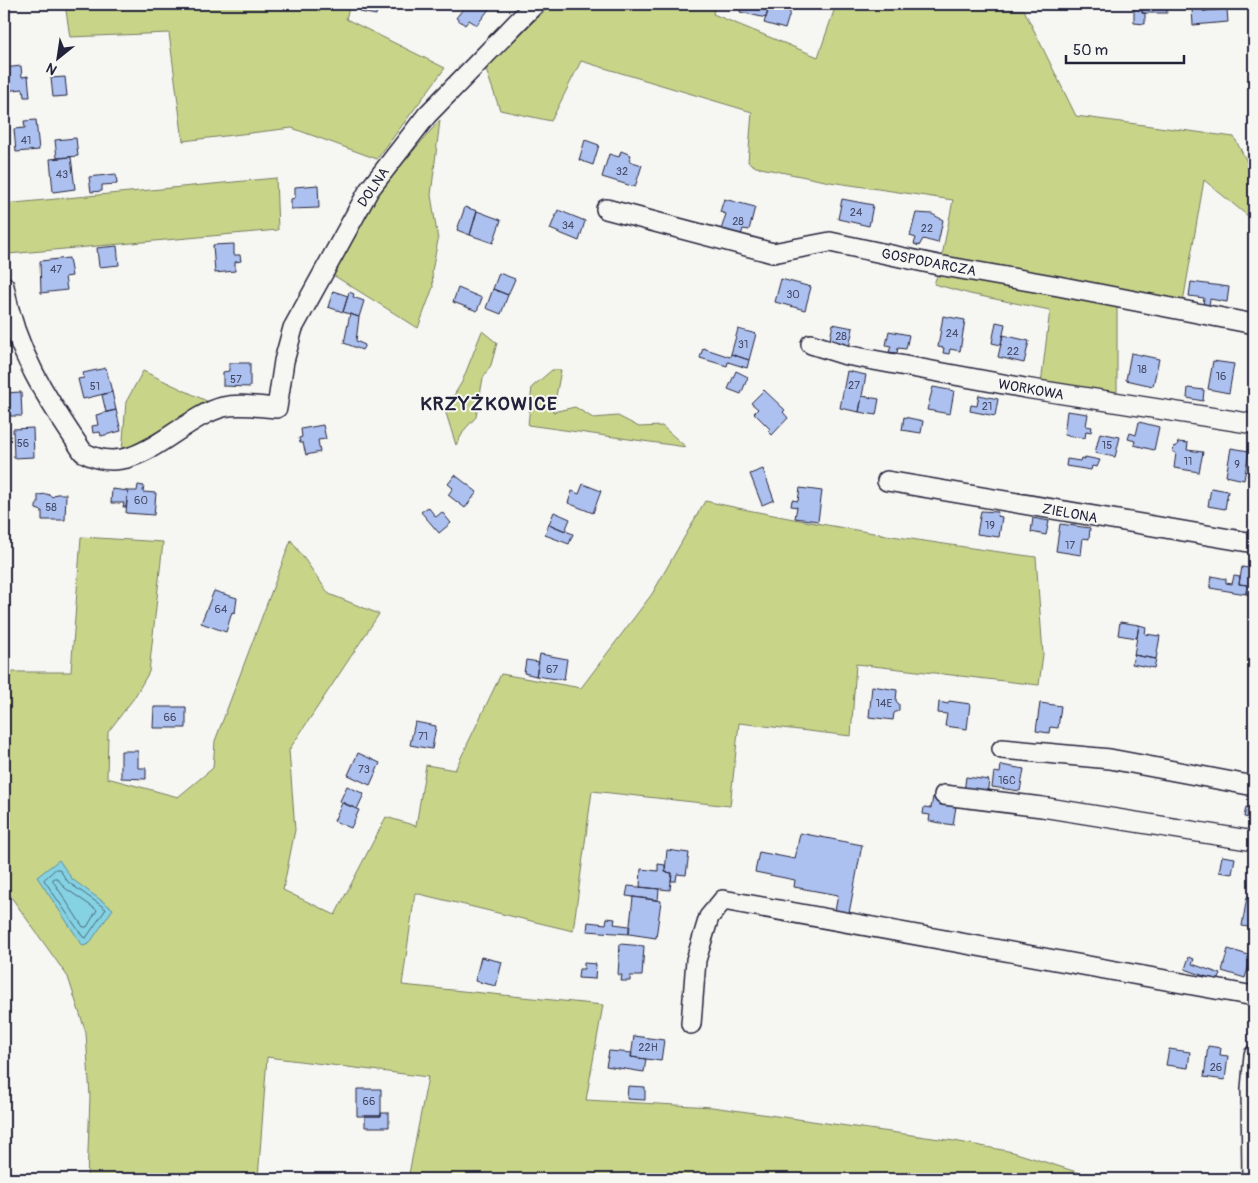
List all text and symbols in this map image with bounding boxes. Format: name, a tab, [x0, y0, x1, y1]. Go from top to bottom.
north arrow	[32, 32, 82, 82]
scale bar	[1066, 32, 1183, 64]
text: 50 m	[1073, 41, 1108, 60]
text: N	[43, 59, 60, 79]
house number: 41	[21, 134, 31, 147]
street label: DOLNA	[354, 164, 393, 210]
house number: 32	[616, 165, 628, 178]
house number: 43	[56, 168, 68, 181]
house number: 24	[850, 206, 863, 219]
house number: 28	[732, 215, 744, 228]
house number: 34	[562, 219, 575, 232]
house number: 22	[921, 222, 933, 235]
street label: GOSPODARCZA	[880, 245, 978, 280]
house number: 47	[50, 263, 62, 276]
house number: 30	[786, 288, 800, 301]
house number: 24	[946, 327, 959, 340]
house number: 28	[835, 330, 847, 343]
house number: 31	[738, 338, 748, 351]
house number: 22	[1007, 345, 1019, 358]
house number: 18	[1137, 363, 1147, 376]
house number: 16	[1216, 370, 1226, 383]
house number: 57	[230, 373, 242, 386]
street label: WORKOWA	[997, 375, 1065, 404]
house number: 27	[848, 379, 860, 392]
house number: 51	[90, 380, 100, 393]
district label: KRZYŻKOWICE	[420, 392, 558, 416]
house number: 21	[982, 400, 992, 413]
house number: 56	[17, 437, 29, 450]
house number: 15	[1102, 439, 1112, 452]
house number: 11	[1184, 455, 1192, 468]
house number: 9	[1234, 458, 1240, 471]
house number: 60	[134, 494, 148, 507]
street label: ZIELONA	[1041, 500, 1099, 527]
house number: 58	[45, 501, 57, 514]
house number: 19	[985, 519, 995, 532]
house number: 17	[1065, 539, 1075, 552]
house number: 64	[215, 603, 228, 616]
house number: 67	[546, 663, 558, 676]
house number: 14E	[876, 697, 892, 710]
house number: 66	[164, 711, 176, 724]
house number: 71	[418, 730, 428, 743]
house number: 73	[358, 763, 370, 776]
house number: 16C	[998, 774, 1016, 787]
house number: 22H	[638, 1041, 658, 1054]
house number: 26	[1210, 1061, 1222, 1074]
house number: 66	[363, 1095, 375, 1108]

